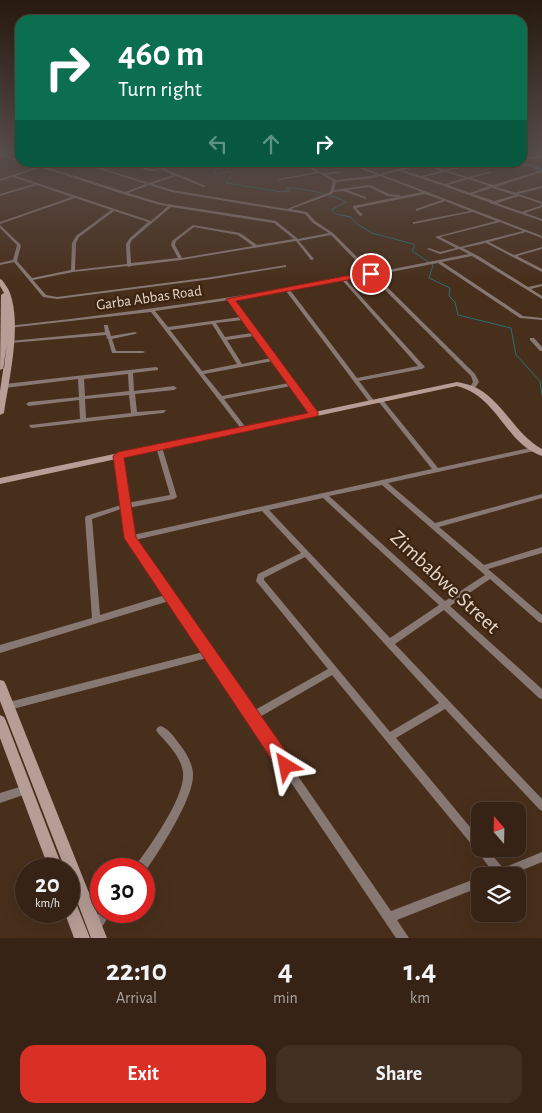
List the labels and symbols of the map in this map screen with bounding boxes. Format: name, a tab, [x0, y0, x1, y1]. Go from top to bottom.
pin	[350, 253, 392, 295]
street label: Garba Abbas Road	[95, 283, 203, 313]
street label: Zimbabwe Street	[386, 526, 504, 638]
position arrow	[259, 739, 311, 791]
north arrow	[471, 802, 526, 858]
speed limit sign: 30	[90, 858, 155, 923]

